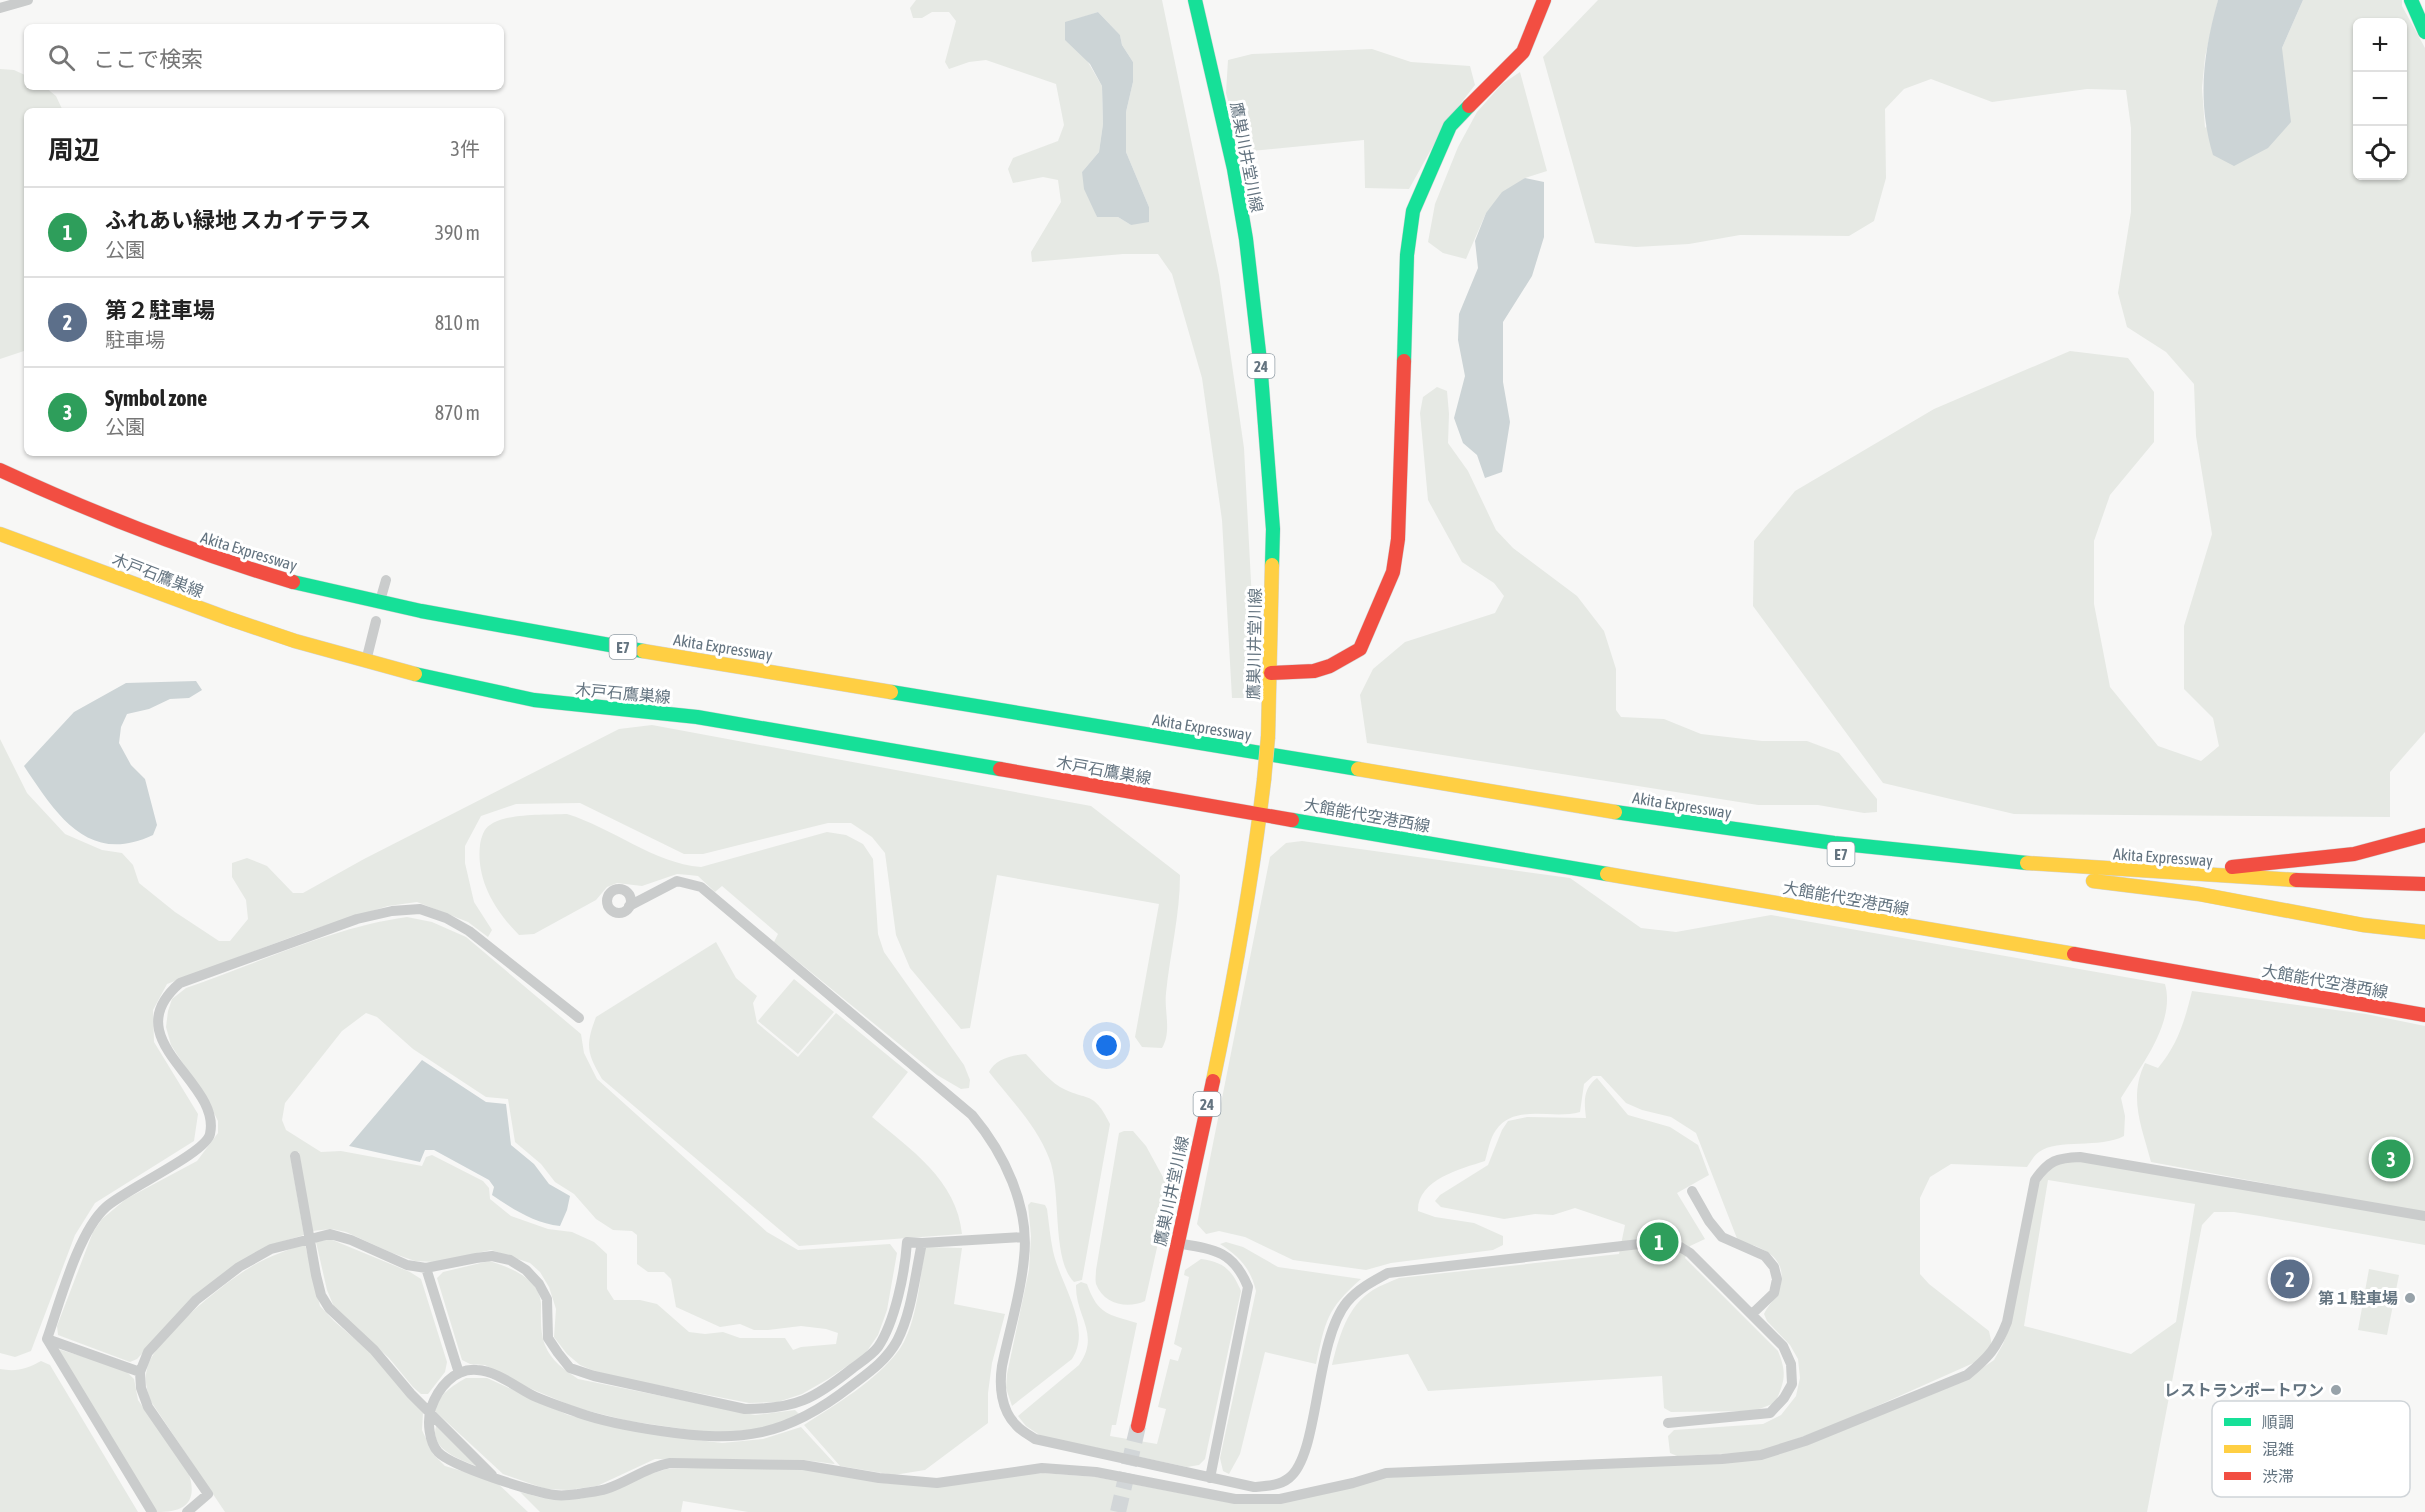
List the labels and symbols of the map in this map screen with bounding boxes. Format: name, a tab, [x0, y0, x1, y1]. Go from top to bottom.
street label: 鷹巣川井堂川線	[1227, 100, 1267, 214]
road number: 24	[1248, 354, 1274, 378]
street label: Akita Expressway	[198, 528, 300, 575]
street label: 木戸石鷹巣線	[110, 549, 206, 601]
street label: 鷹巣川井堂川線	[1244, 588, 1264, 700]
street label: Akita Expressway	[672, 630, 774, 665]
road number: E7	[610, 635, 636, 659]
street label: 木戸石鷹巣線	[574, 680, 672, 706]
street label: Akita Expressway	[1151, 710, 1253, 745]
street label: 木戸石鷹巣線	[1055, 753, 1153, 787]
street label: Akita Expressway	[1631, 788, 1733, 823]
street label: 大館能代空港西線	[1302, 795, 1432, 835]
road number: E7	[1828, 842, 1854, 866]
street label: Akita Expressway	[2112, 845, 2214, 870]
street label: 大館能代空港西線	[1781, 878, 1911, 918]
street label: 大館能代空港西線	[2260, 961, 2390, 1001]
your location	[1092, 1031, 1121, 1060]
road number: 24	[1194, 1092, 1220, 1116]
street label: 鷹巣川井堂川線	[1151, 1134, 1191, 1248]
pin: 3	[2372, 1136, 2410, 1182]
pin: 1	[1640, 1220, 1678, 1264]
pin: 2	[2270, 1256, 2310, 1302]
place label: 第１駐車場	[2318, 1289, 2398, 1307]
marker: 第１駐車場	[2403, 1291, 2417, 1305]
place label: レストランポートワン	[2164, 1381, 2324, 1399]
marker: レストランポートワン	[2329, 1383, 2343, 1397]
legend	[2212, 1401, 2410, 1497]
text: 順調	[2262, 1413, 2294, 1431]
text: 混雑	[2262, 1440, 2294, 1458]
text: 渋滞	[2262, 1467, 2294, 1485]

